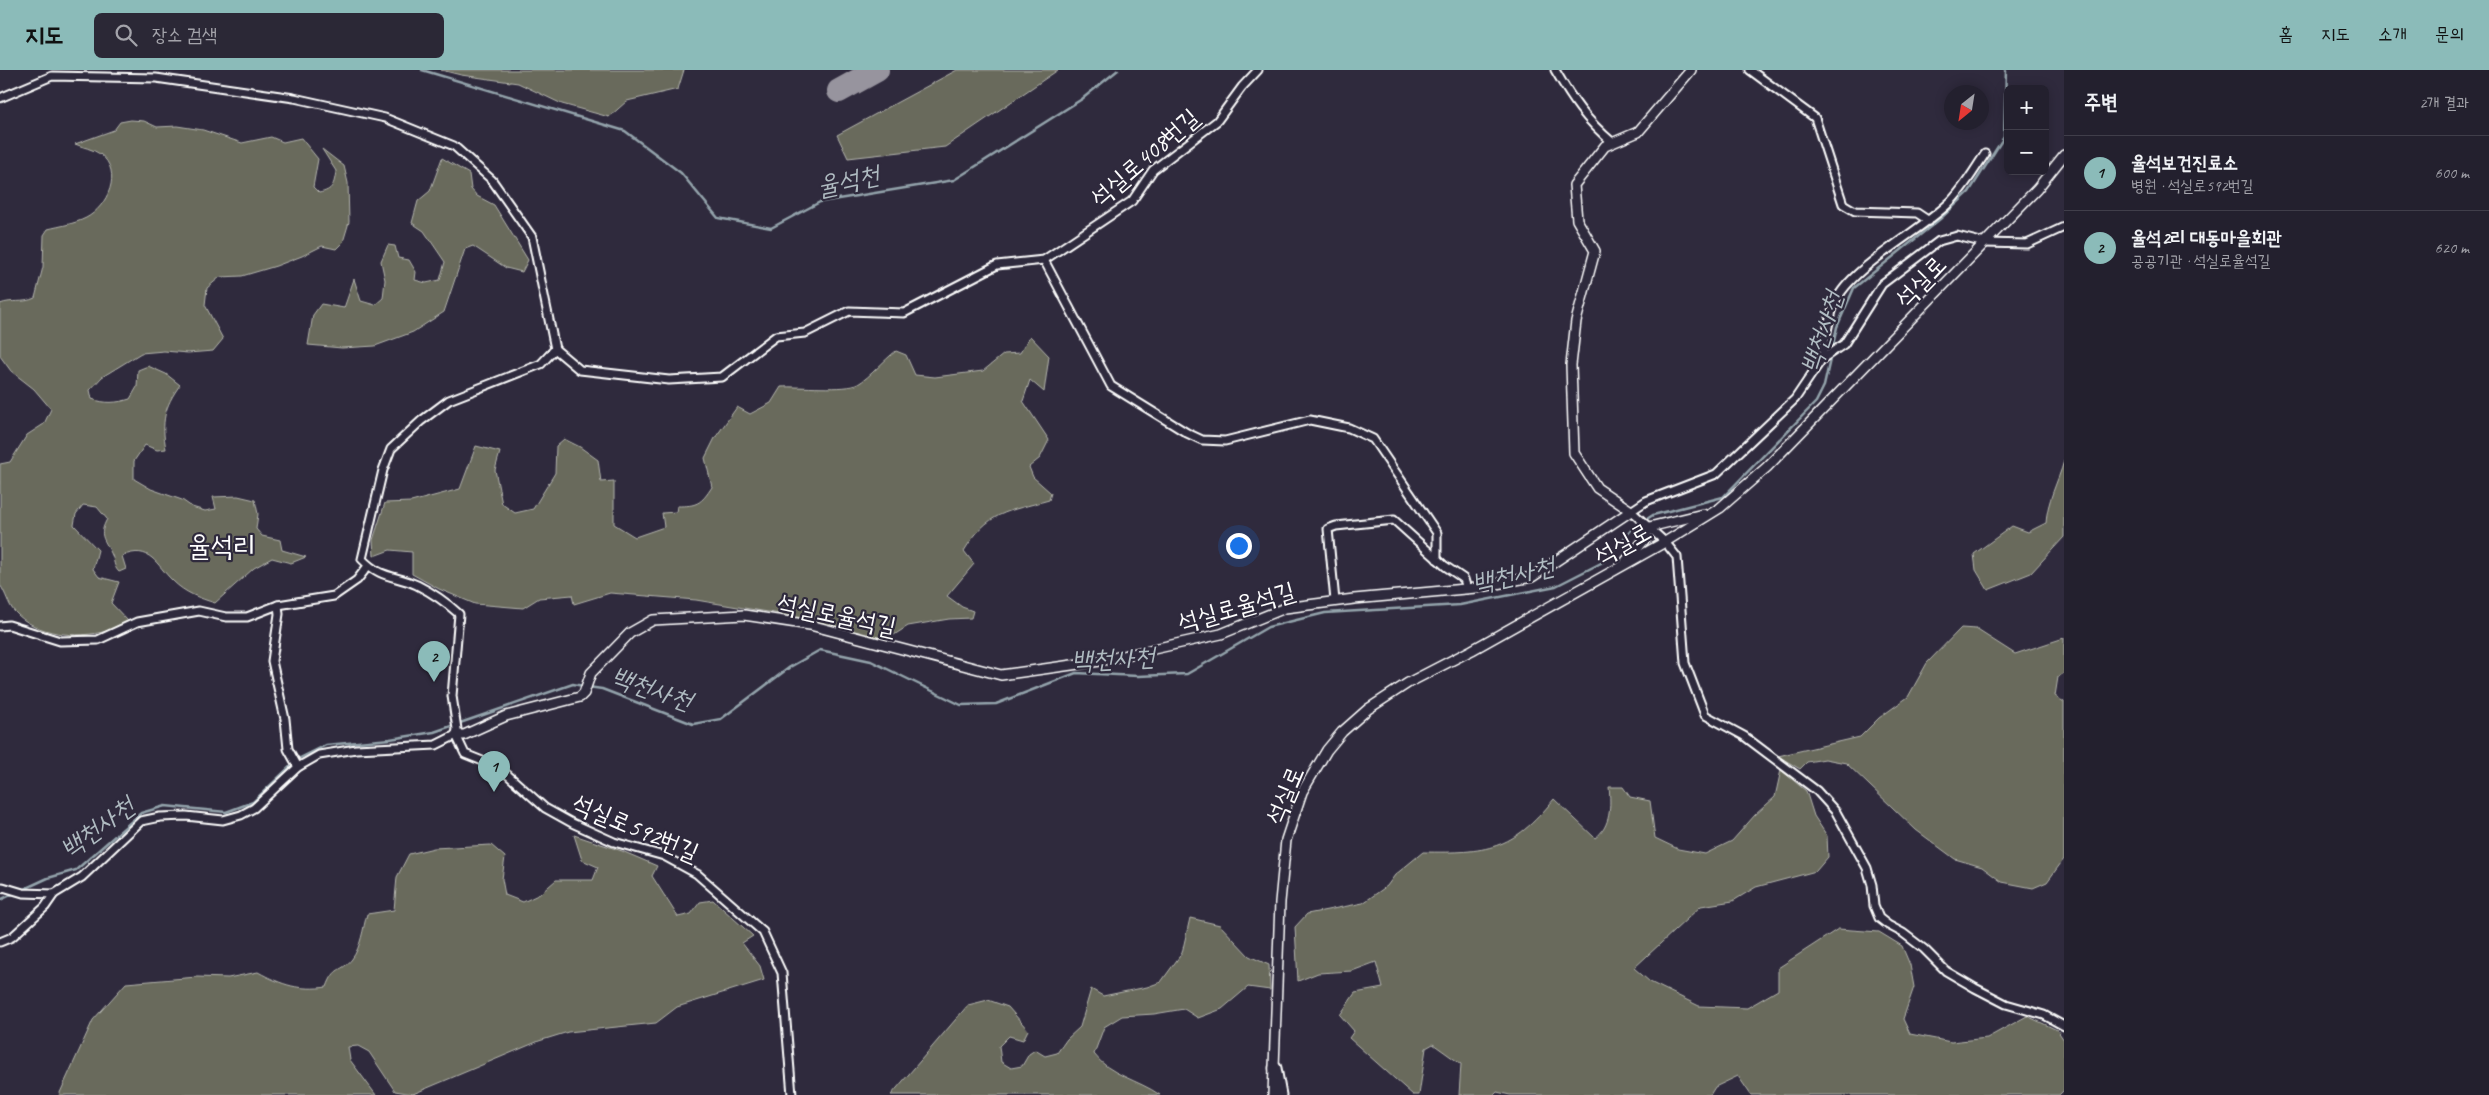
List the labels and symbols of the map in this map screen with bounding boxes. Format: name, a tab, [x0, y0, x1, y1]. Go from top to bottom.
north arrow	[1944, 85, 1989, 130]
street label: 석실로408번길	[1083, 102, 1206, 214]
water label: 율석천	[814, 157, 885, 203]
street label: 석실로	[1888, 249, 1953, 315]
water label: 백천사천	[1793, 284, 1851, 377]
street label: 석실로	[1588, 515, 1657, 572]
district label: 율석리	[188, 528, 256, 563]
your location	[1226, 533, 1252, 559]
water label: 백천사천	[1469, 548, 1561, 600]
street label: 석실로율석길	[1174, 575, 1299, 639]
street label: 석실로율석길	[774, 587, 899, 643]
water label: 백천사천	[1070, 640, 1159, 677]
pin: 2	[418, 641, 450, 682]
water label: 백천사천	[607, 659, 700, 719]
pin: 1	[478, 751, 510, 792]
street label: 석실로	[1258, 761, 1311, 829]
street label: 석실로592번길	[568, 787, 704, 869]
water label: 백천사천	[54, 788, 143, 865]

